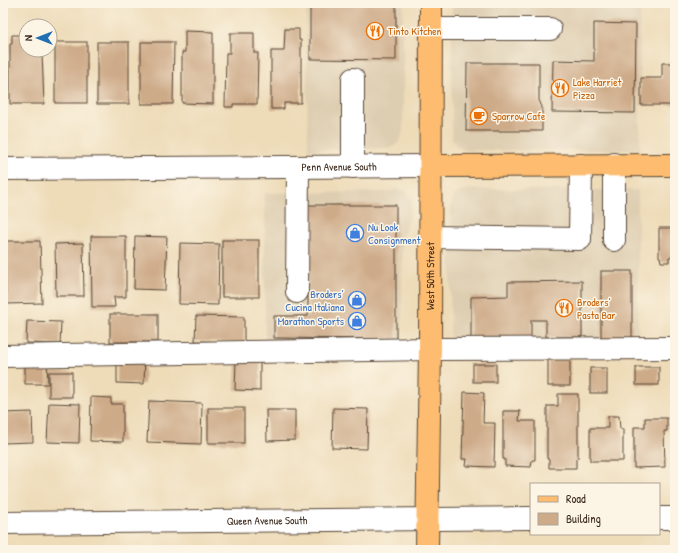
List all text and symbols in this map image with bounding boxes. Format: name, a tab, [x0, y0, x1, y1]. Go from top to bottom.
north arrow	[18, 18, 58, 58]
restaurant icon: Tinto Kitchen	[365, 21, 385, 41]
place label: Tinto Kitchen	[388, 24, 442, 38]
text: N	[21, 35, 35, 41]
place label: Lake Harriet Pizza	[573, 75, 622, 102]
restaurant icon: Lake Harriet Pizza	[550, 78, 570, 98]
cafe icon: Sparrow Cafe	[469, 106, 489, 126]
place label: Sparrow Cafe	[492, 109, 546, 123]
street label: Penn Avenue South	[301, 159, 377, 174]
place label: Nu Look Consignment	[368, 220, 421, 247]
shop icon: Nu Look Consignment	[345, 223, 365, 243]
street label: West 50th Street	[423, 242, 437, 310]
place label: Broders’ Cucina Italiana	[285, 287, 345, 314]
shop icon: Broders’ Cucina Italiana	[347, 290, 367, 310]
place label: Broders’ Pasta Bar	[577, 295, 616, 322]
restaurant icon: Broders’ Pasta Bar	[554, 298, 574, 318]
shop icon: Marathon Sports	[347, 311, 367, 331]
place label: Marathon Sports	[278, 314, 344, 328]
legend	[530, 483, 660, 535]
text: Road	[566, 490, 586, 507]
text: Building	[566, 510, 601, 527]
street label: Queen Avenue South	[227, 513, 308, 528]

